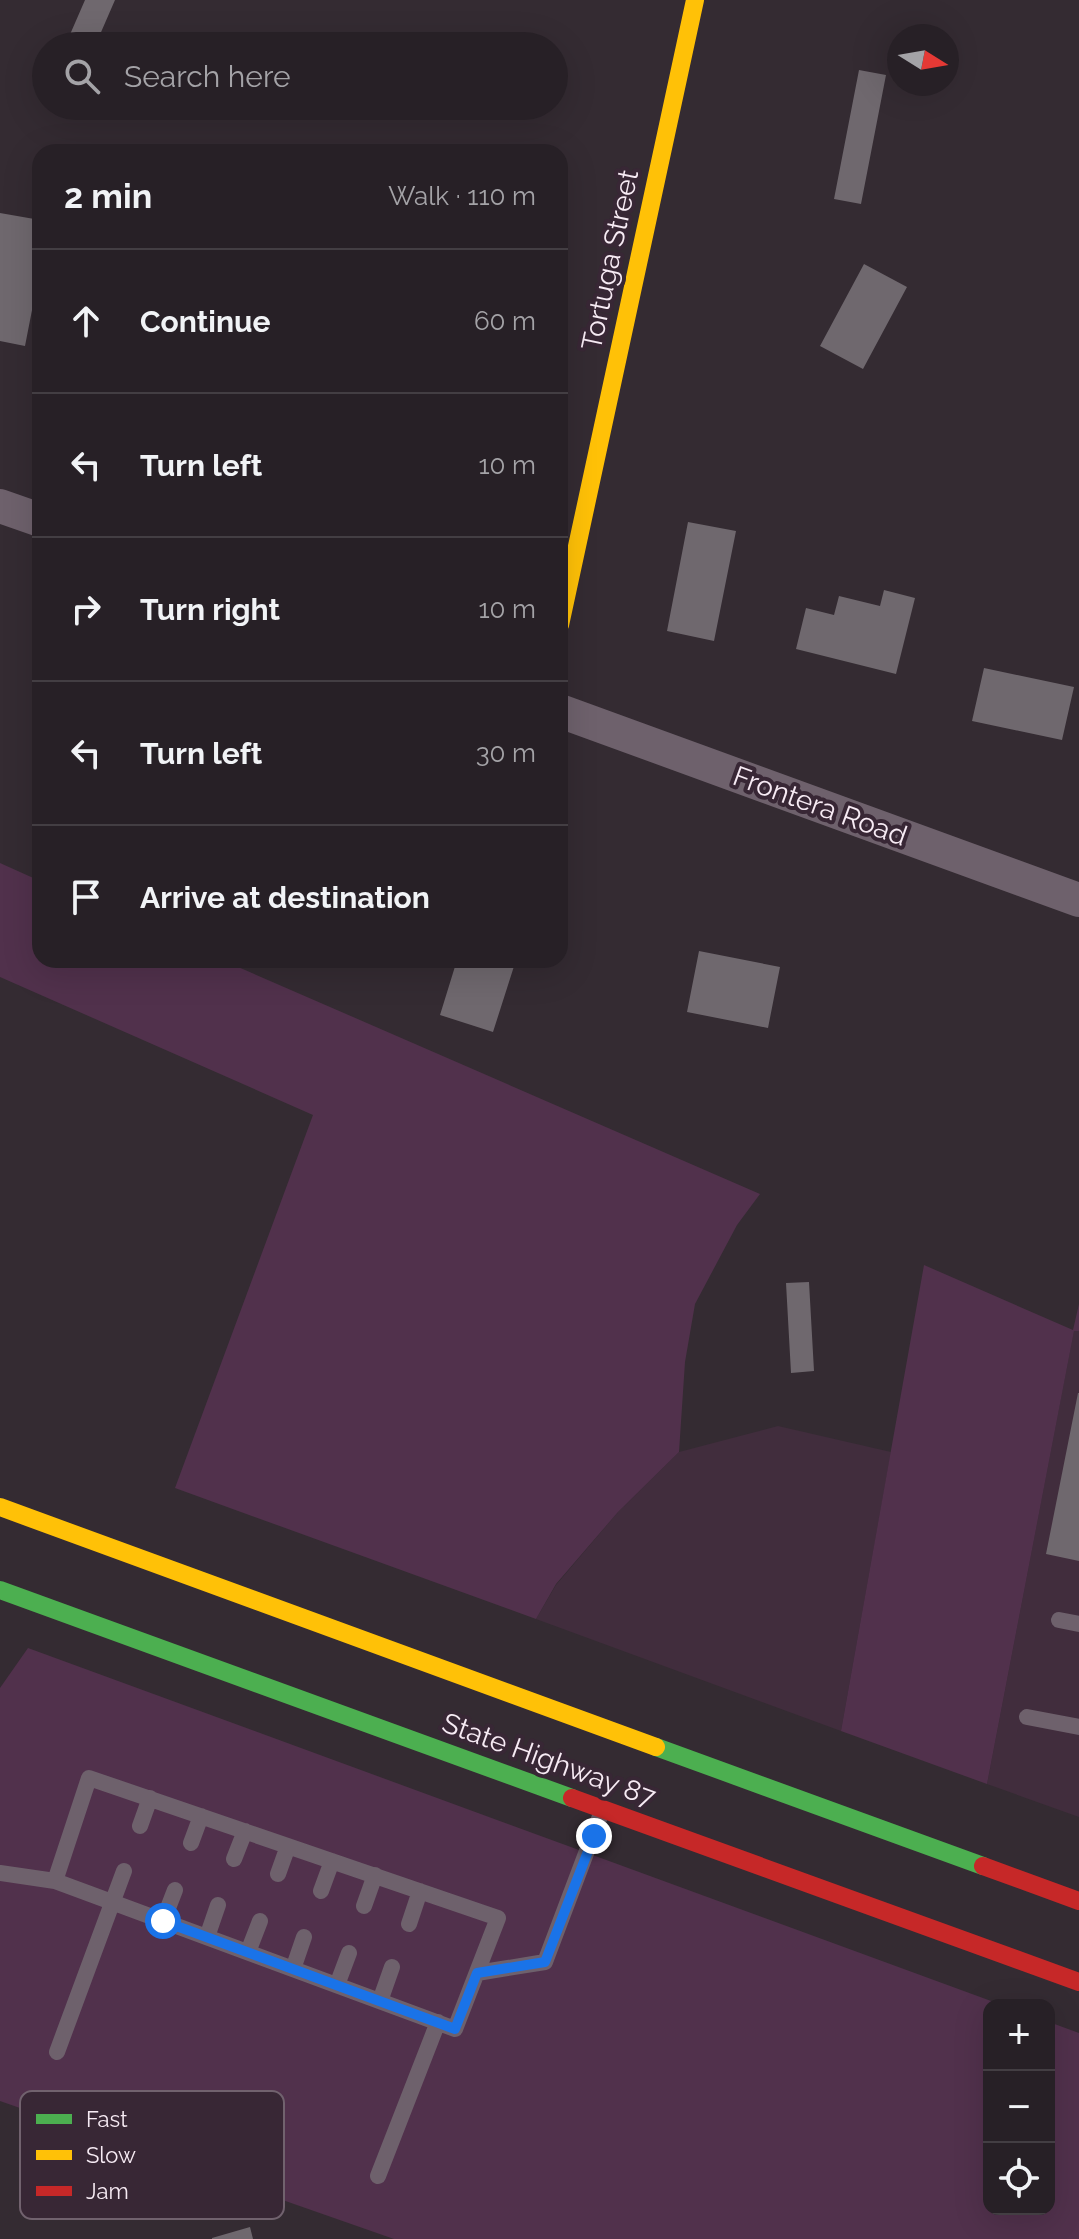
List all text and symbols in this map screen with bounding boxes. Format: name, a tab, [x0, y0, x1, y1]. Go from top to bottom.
north arrow	[887, 24, 959, 96]
search box	[32, 32, 568, 120]
icon: search	[60, 54, 104, 98]
text: Search here	[124, 59, 291, 94]
street label: Tortuga Street	[575, 166, 645, 353]
text: 2 min	[64, 176, 152, 216]
text: Walk · 110 m	[388, 181, 536, 211]
icon: ahead	[64, 299, 108, 343]
text: Continue	[140, 304, 271, 339]
text: 60 m	[474, 306, 536, 336]
icon: left	[64, 443, 108, 487]
text: Turn left	[140, 448, 262, 483]
text: 10 m	[478, 450, 536, 480]
icon: right	[64, 587, 108, 631]
text: Turn right	[140, 592, 280, 627]
text: 10 m	[478, 594, 536, 624]
icon: left	[64, 731, 108, 775]
text: Turn left	[140, 736, 262, 771]
text: 30 m	[476, 738, 536, 768]
street label: Frontera Road	[729, 759, 911, 853]
icon: arrive	[64, 875, 108, 919]
text: Arrive at destination	[140, 880, 430, 915]
street label: State Highway 87	[438, 1706, 660, 1814]
route end	[576, 1818, 612, 1854]
route start	[145, 1903, 181, 1939]
map controls	[983, 1999, 1055, 2215]
button: +	[983, 1999, 1055, 2071]
button: −	[983, 2071, 1055, 2143]
legend	[20, 2091, 284, 2219]
text: Fast	[86, 2106, 128, 2132]
text: Slow	[86, 2142, 136, 2168]
button: locate	[983, 2143, 1055, 2215]
text: Jam	[86, 2178, 129, 2204]

